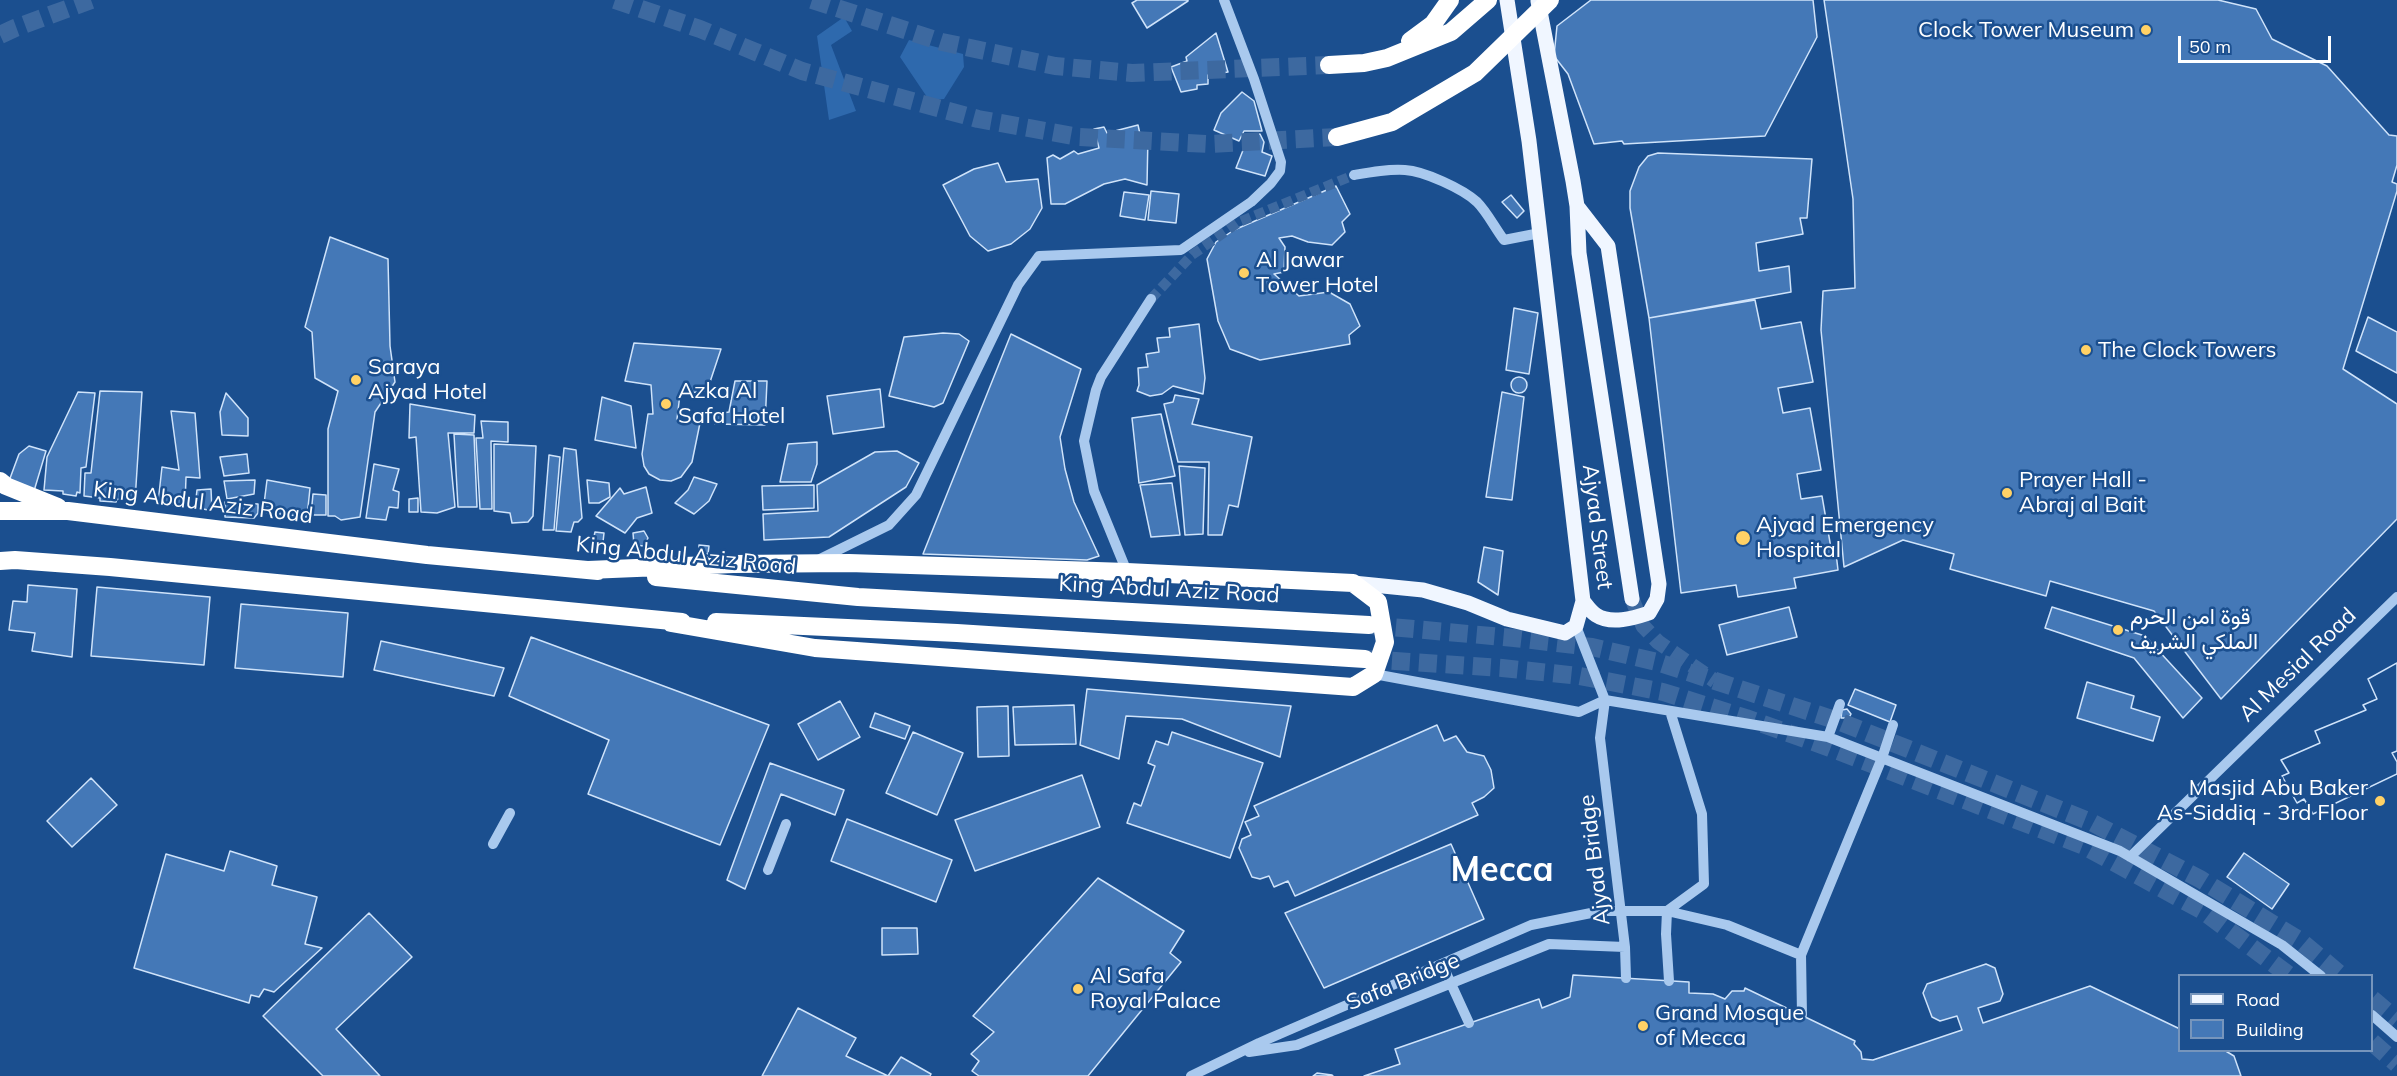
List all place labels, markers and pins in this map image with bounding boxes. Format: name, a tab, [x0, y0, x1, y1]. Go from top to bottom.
place label: Clock Tower Museum	[1918, 17, 2134, 43]
marker: Clock Tower Museum	[2139, 23, 2153, 37]
place label: Al Jawar Tower Hotel	[1256, 247, 1379, 298]
marker: Al Jawar Tower Hotel	[1237, 266, 1251, 280]
place label: The Clock Towers	[2098, 337, 2276, 363]
marker: The Clock Towers	[2079, 343, 2093, 357]
place label: Saraya Ajyad Hotel	[368, 354, 487, 406]
marker: Saraya Ajyad Hotel	[349, 373, 363, 387]
place label: Azka Al Safa Hotel	[678, 378, 785, 430]
marker: Azka Al Safa Hotel	[659, 397, 673, 411]
place label: Prayer Hall - Abraj al Bait	[2019, 467, 2147, 518]
marker: Prayer Hall - Abraj al Bait	[2000, 486, 2014, 500]
place label: Ajyad Emergency Hospital	[1756, 512, 1934, 564]
marker: Ajyad Emergency Hospital	[1734, 529, 1752, 547]
place label: قوة امن الحرم الملكي الشريف	[2130, 604, 2258, 656]
marker: قوة امن الحرم الملكي الشريف	[2111, 623, 2125, 637]
place label: Masjid Abu Baker As-Siddiq - 3rd Floor	[2157, 775, 2368, 826]
marker: Masjid Abu Baker As-Siddiq - 3rd Floor	[2373, 794, 2387, 808]
place label: Al Safa Royal Palace	[1090, 963, 1221, 1014]
marker: Al Safa Royal Palace	[1071, 982, 1085, 996]
place label: Grand Mosque of Mecca	[1655, 1000, 1804, 1052]
marker: Grand Mosque of Mecca	[1636, 1019, 1650, 1033]

